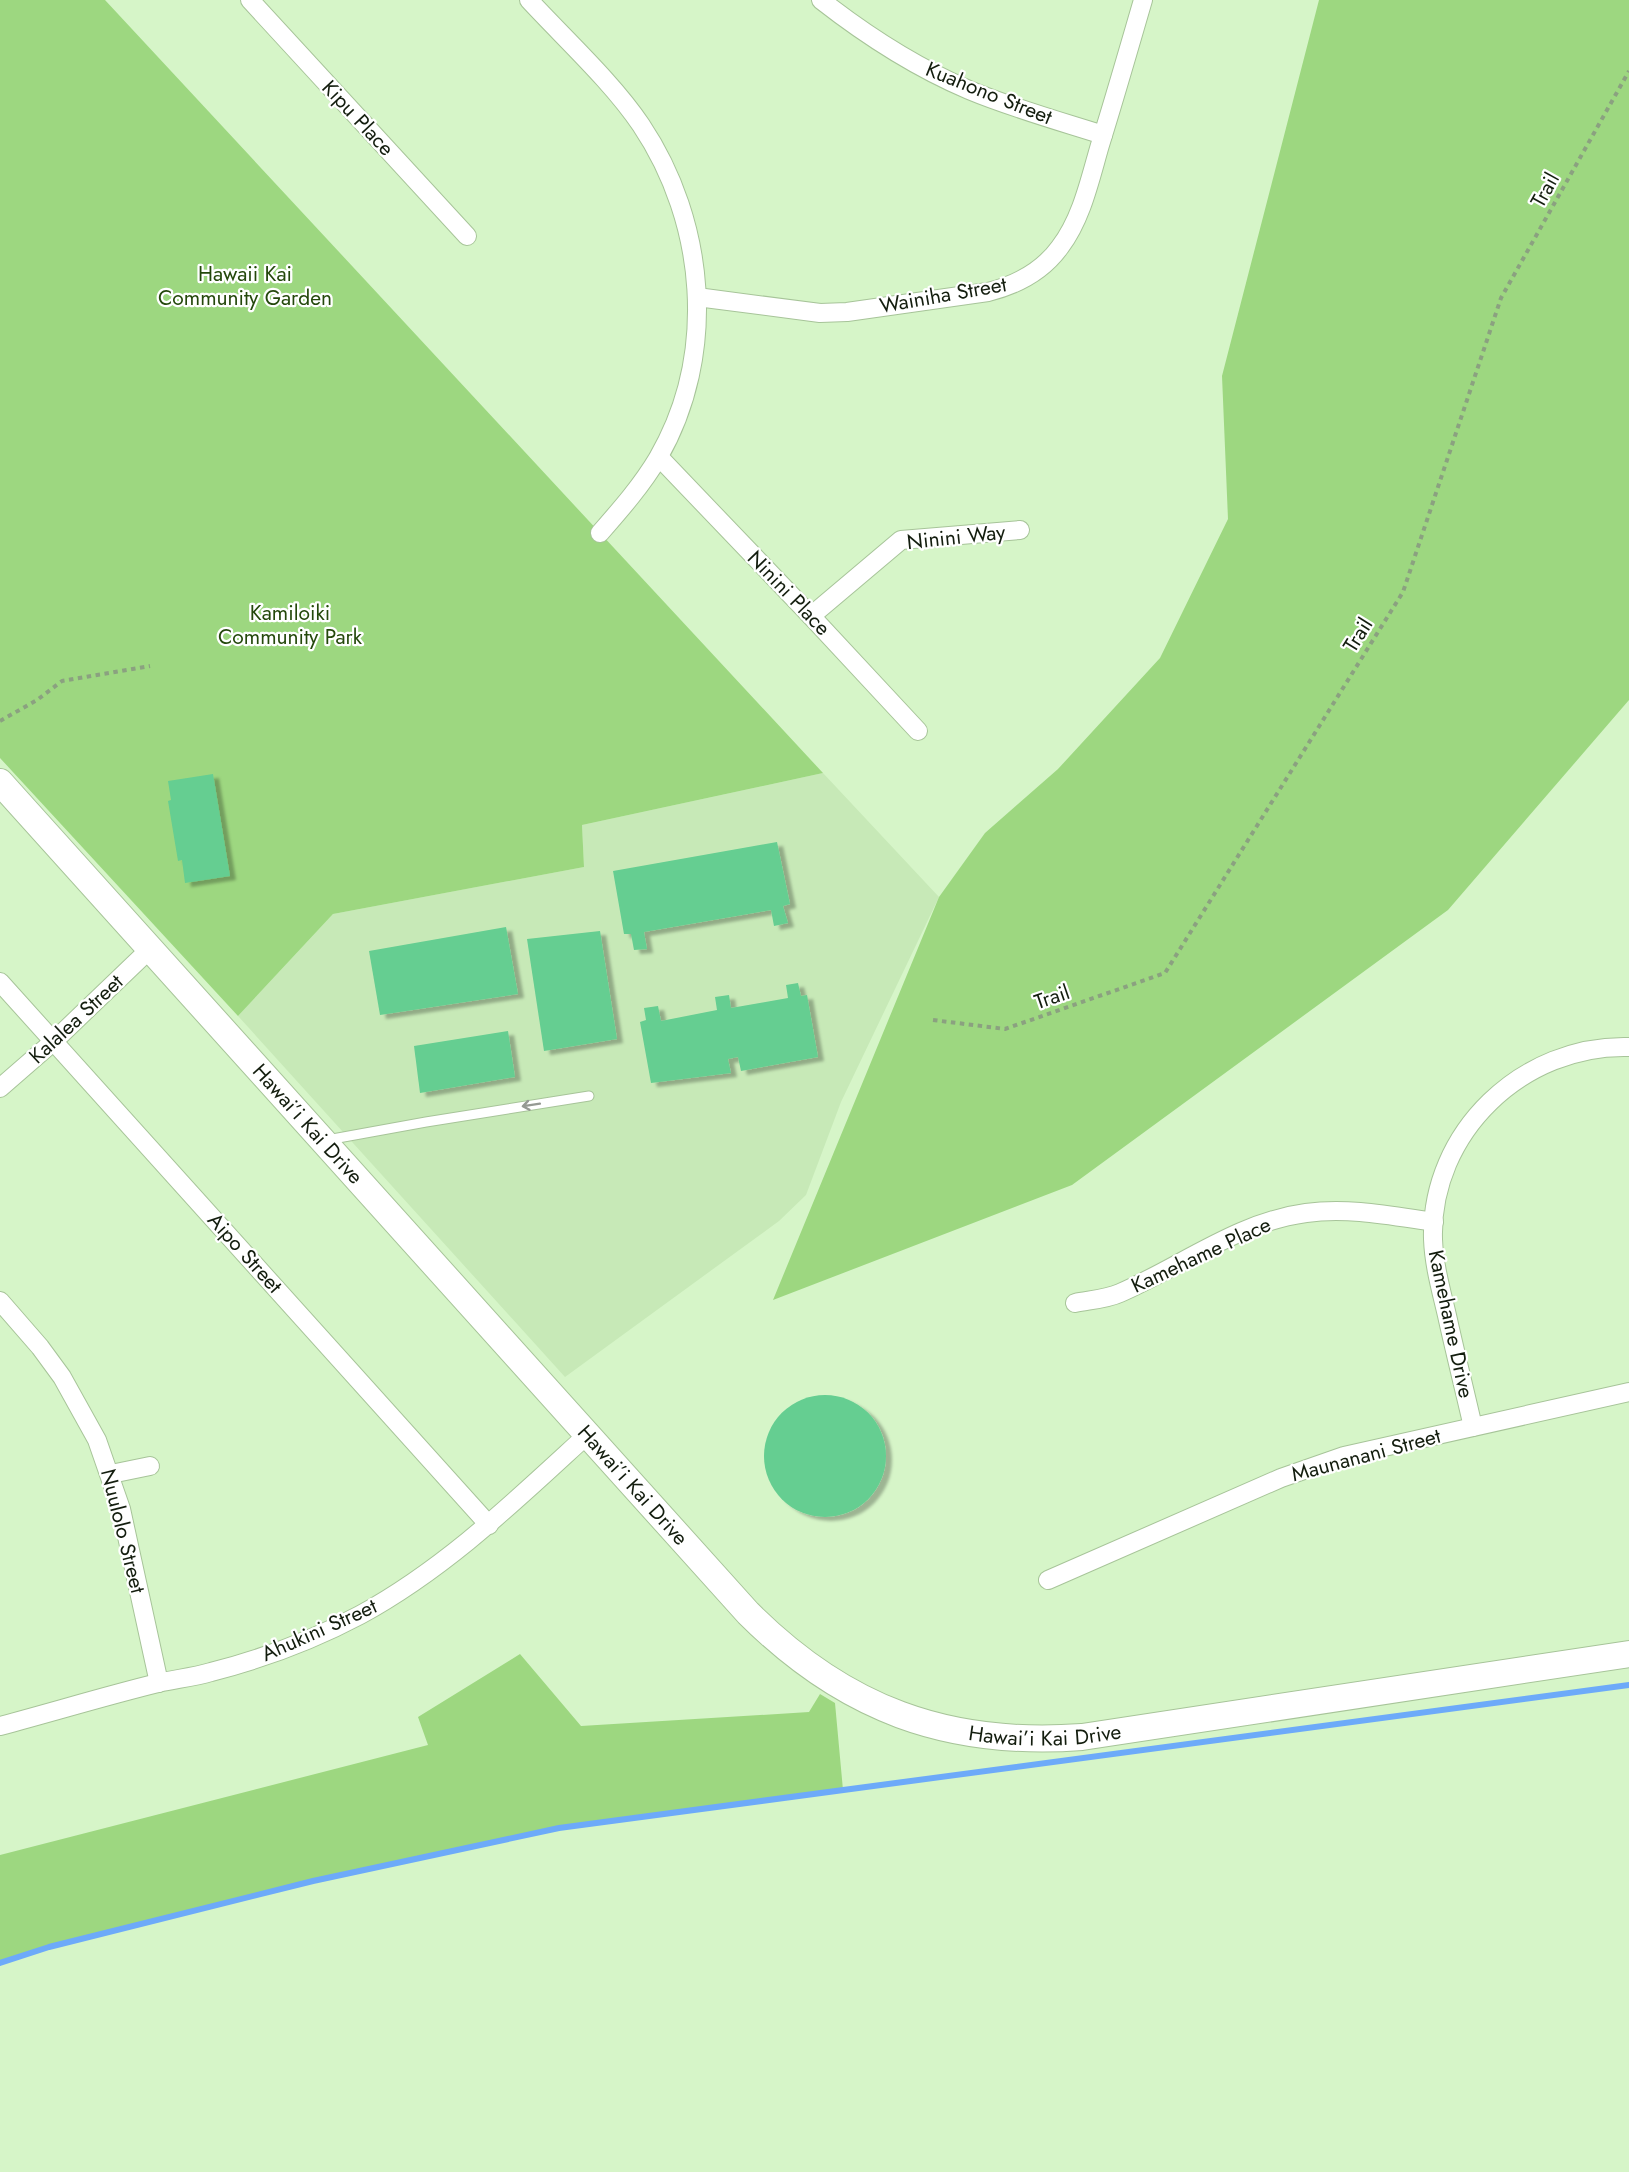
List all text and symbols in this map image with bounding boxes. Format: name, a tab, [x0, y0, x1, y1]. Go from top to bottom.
street label: Kuahono Street	[921, 54, 1057, 132]
street label: Kipu Place	[315, 73, 401, 163]
street label: Trail	[1523, 167, 1567, 213]
park label: Hawaii Kai Community Garden	[158, 259, 332, 313]
street label: Wainiha Street	[877, 269, 1009, 321]
street label: Ninini Way	[905, 517, 1008, 557]
street label: Ninini Place	[741, 544, 838, 643]
park label: Kamiloiki Community Park	[218, 598, 363, 652]
street label: Trail	[1336, 612, 1380, 658]
street label: Kalalea Street	[22, 967, 130, 1071]
street label: Trail	[1030, 977, 1074, 1017]
street label: Hawai’i Kai Drive	[245, 1057, 370, 1191]
one-way arrow	[522, 1099, 541, 1110]
street label: Aipo Street	[201, 1206, 289, 1300]
street label: Kamehame Place	[1126, 1209, 1276, 1301]
street label: Kamehame Drive	[1421, 1247, 1481, 1401]
street label: Hawai’i Kai Drive	[571, 1418, 695, 1552]
street label: Maunanani Street	[1288, 1421, 1444, 1489]
street label: Nuulolo Street	[93, 1466, 153, 1596]
street label: Ahukini Street	[256, 1591, 382, 1669]
street label: Hawai’i Kai Drive	[967, 1716, 1123, 1754]

